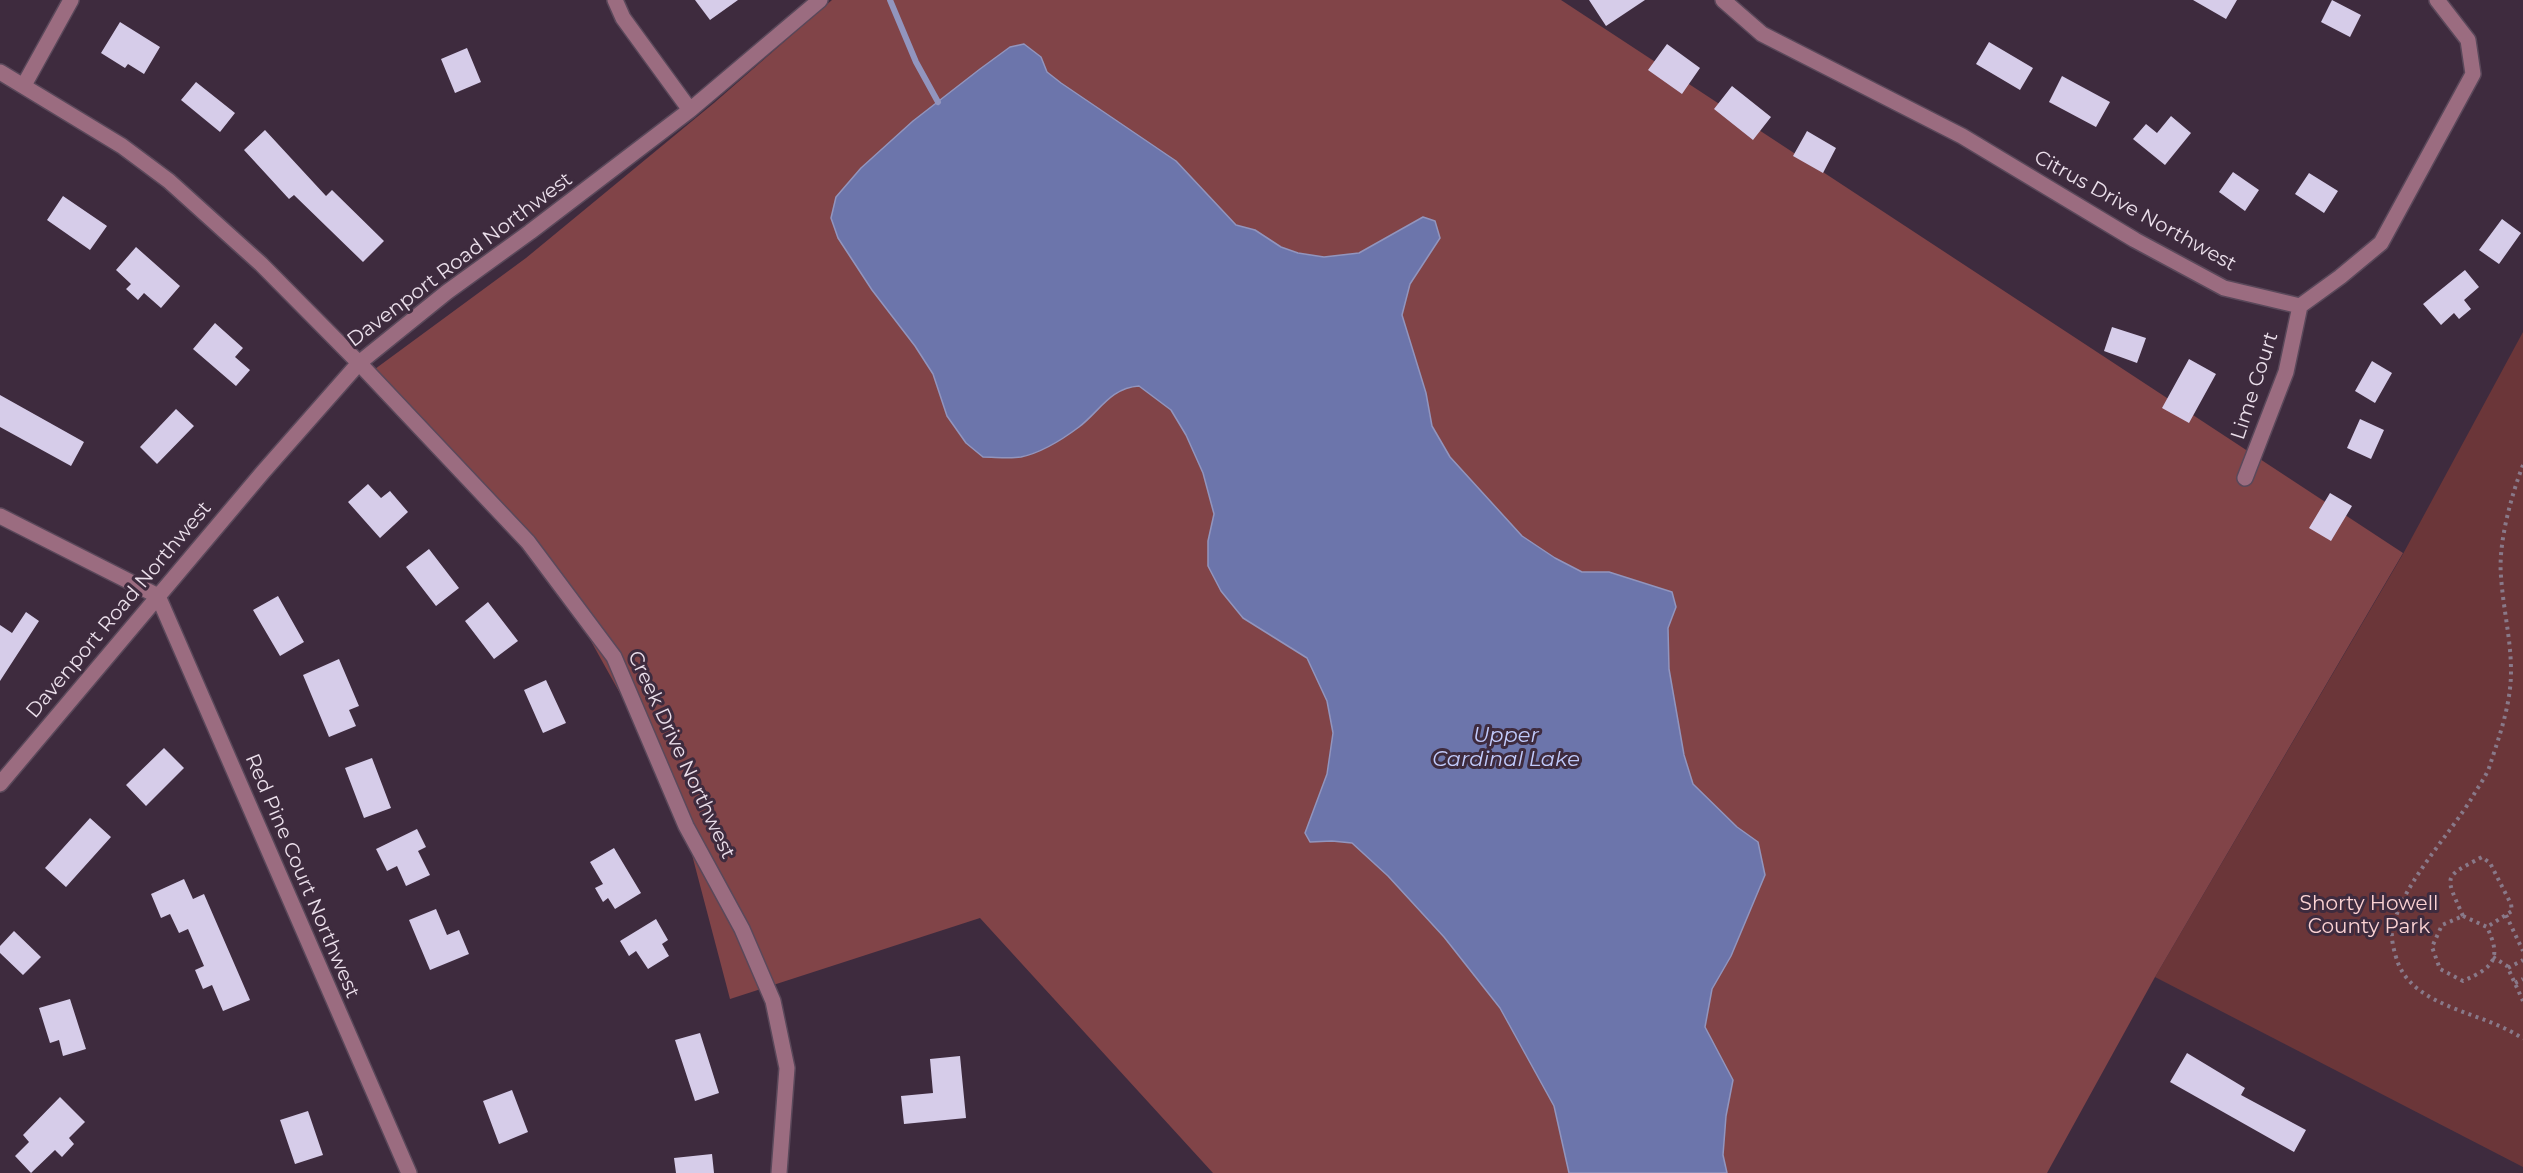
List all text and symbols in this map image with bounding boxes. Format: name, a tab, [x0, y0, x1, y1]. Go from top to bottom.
street label: Citrus Drive Northwest	[2030, 145, 2240, 277]
street label: Davenport Road Northwest	[343, 168, 577, 352]
street label: Lime Court	[2226, 329, 2284, 443]
street label: Davenport Road Northwest	[21, 497, 217, 723]
street label: Creek Drive Northwest	[622, 647, 740, 863]
water label: Upper Cardinal Lake	[1432, 723, 1580, 773]
street label: Red Pine Court Northwest	[240, 750, 364, 1002]
park label: Shorty Howell County Park	[2300, 892, 2438, 939]

